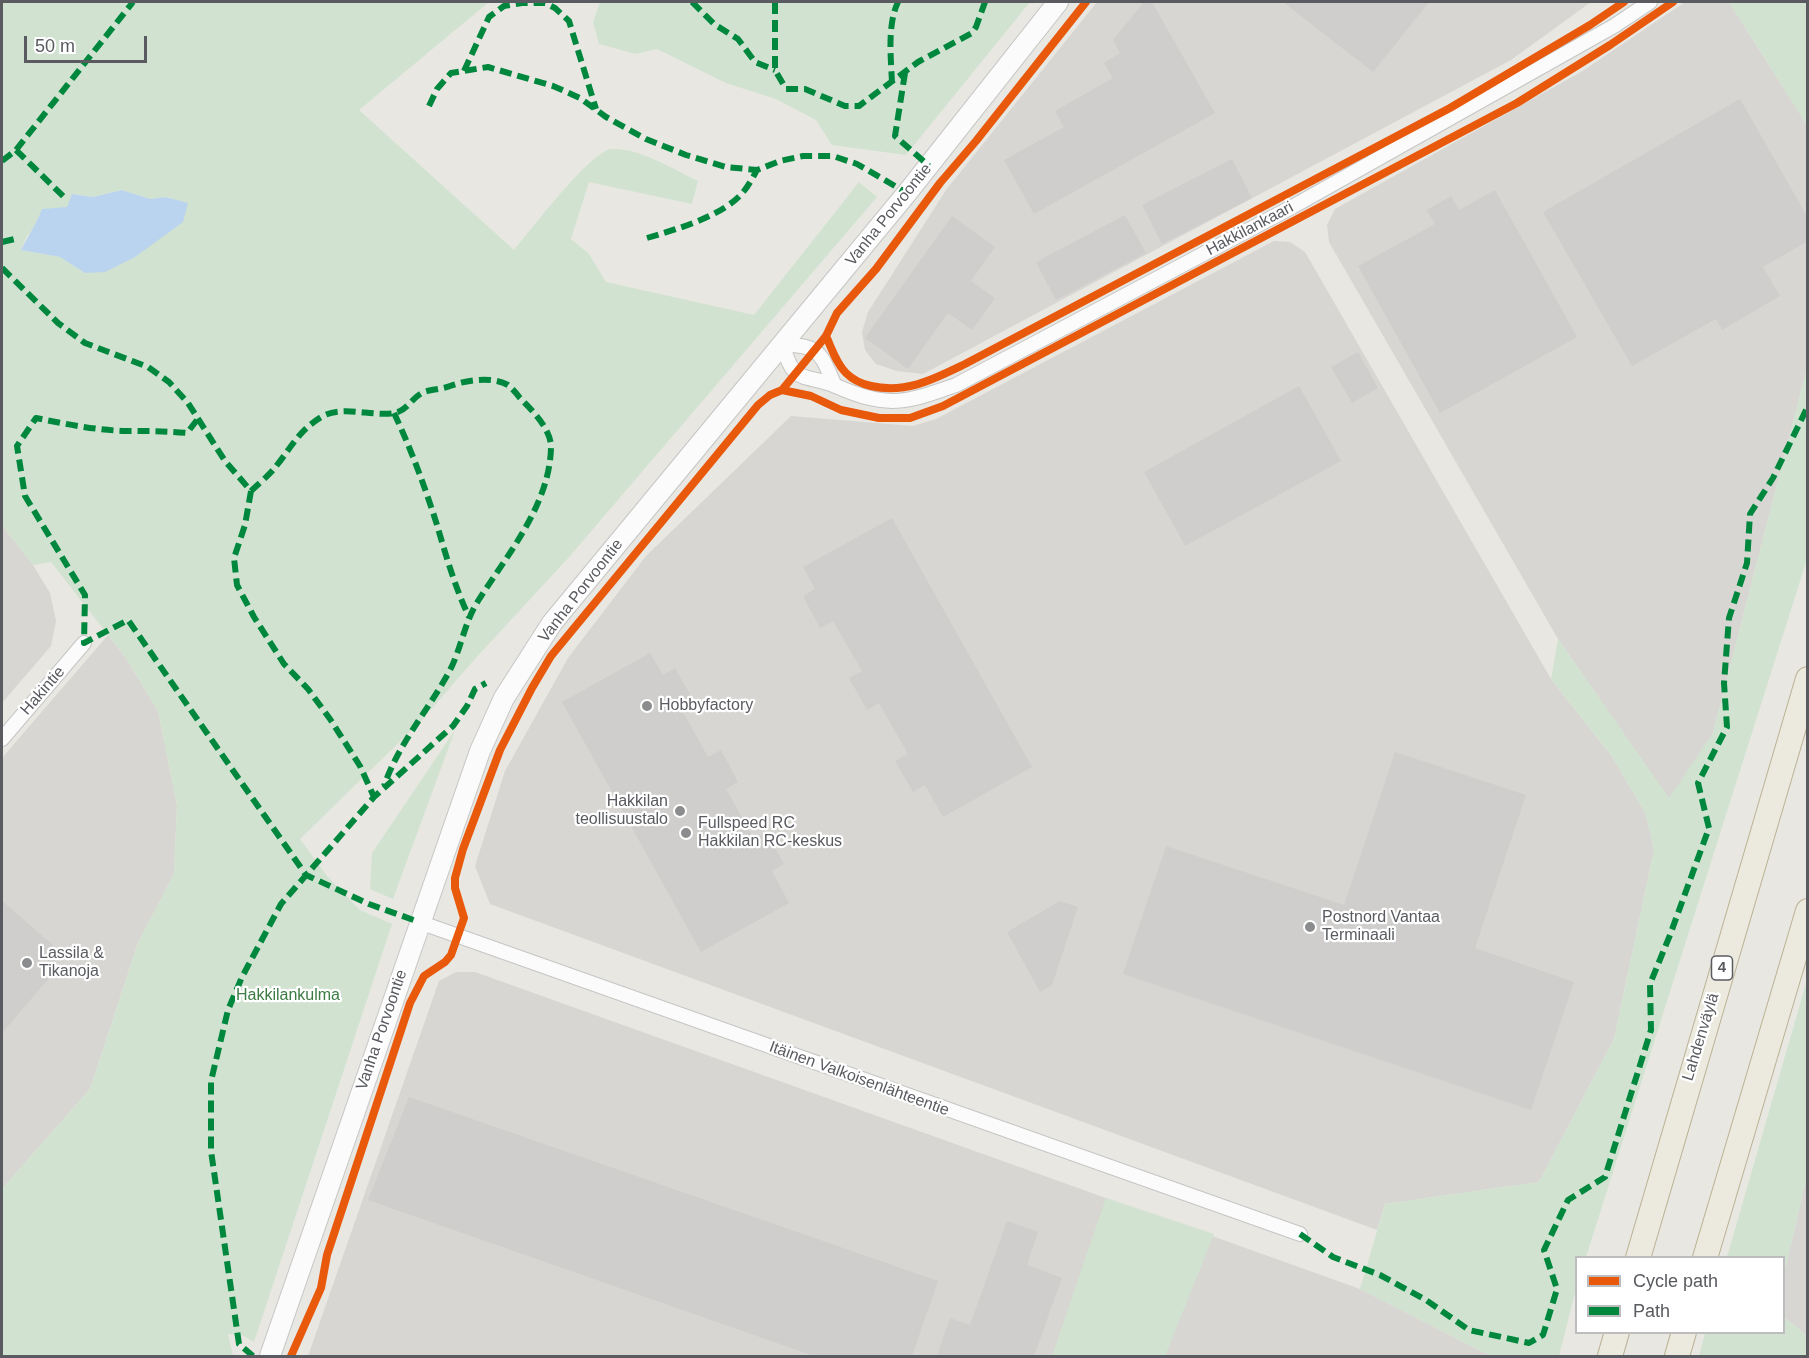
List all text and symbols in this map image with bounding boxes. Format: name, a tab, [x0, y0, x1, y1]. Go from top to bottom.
scale bar	[27, 24, 150, 62]
text: 50 m	[35, 36, 75, 56]
street label: Vanha Porvoontie	[842, 160, 936, 270]
street label: Hakkilankaari	[1203, 198, 1297, 260]
street label: Vanha Porvoontie	[535, 535, 627, 647]
street label: Hakintie	[17, 663, 69, 719]
place label: Hobbyfactory	[659, 696, 753, 716]
marker: Hobbyfactory	[640, 699, 654, 713]
place label: Hakkilan teollisuustalo	[576, 792, 668, 830]
marker: Hakkilan teollisuustalo	[673, 804, 687, 818]
place label: Fullspeed RC Hakkilan RC-keskus	[698, 814, 842, 852]
marker: Fullspeed RC Hakkilan RC-keskus	[679, 826, 693, 840]
place label: Postnord Vantaa Terminaali	[1322, 908, 1440, 946]
marker: Postnord Vantaa Terminaali	[1303, 920, 1317, 934]
place label: Lassila & Tikanoja	[39, 944, 104, 982]
marker: Lassila & Tikanoja	[20, 956, 34, 970]
road number: 4	[1712, 956, 1732, 980]
street label: Vanha Porvoontie	[352, 967, 412, 1093]
park label: Hakkilankulma	[236, 986, 340, 1006]
street label: Lahdenväylä	[1679, 991, 1723, 1083]
street label: Itäinen Valkoisenlähteentie	[766, 1037, 952, 1121]
legend	[1575, 1256, 1785, 1334]
text: Cycle path	[1633, 1271, 1718, 1291]
text: Path	[1633, 1301, 1670, 1321]

